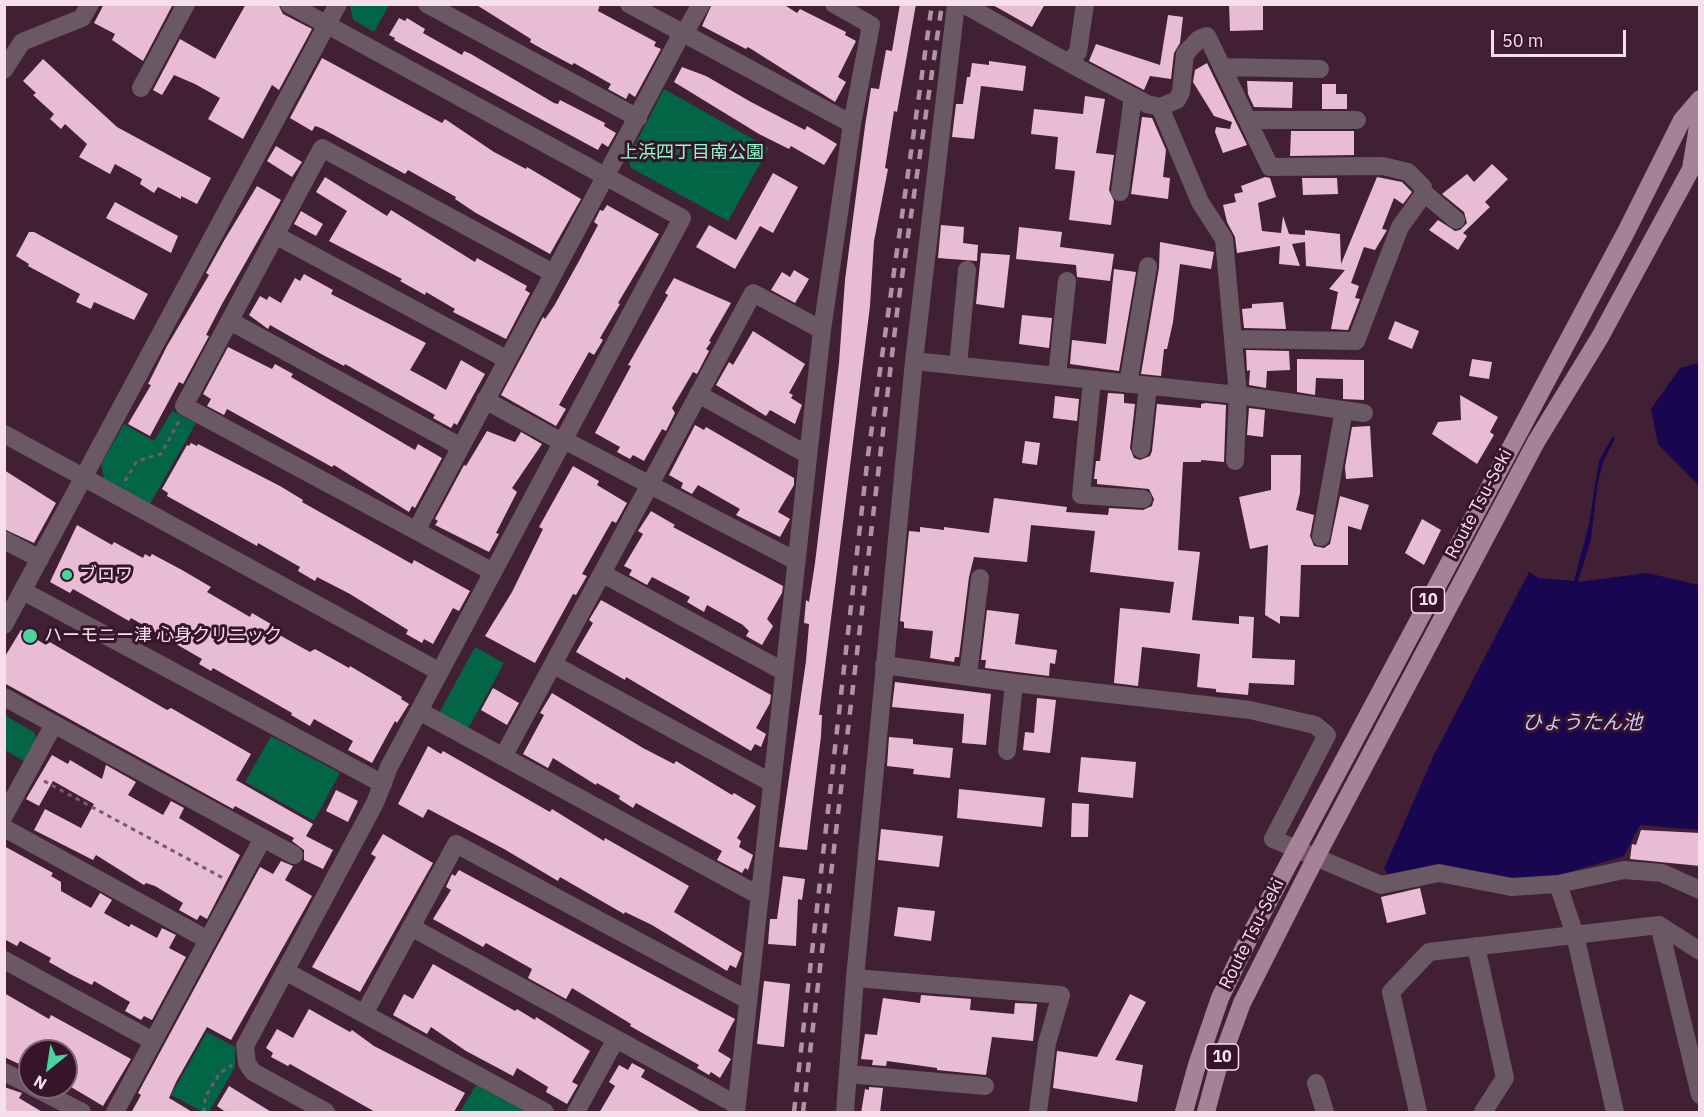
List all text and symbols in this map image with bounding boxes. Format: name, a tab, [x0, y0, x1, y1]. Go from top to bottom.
scale bar	[1494, 18, 1629, 56]
text: 50 m	[1502, 29, 1544, 52]
park label: 上浜四丁目南公園	[620, 142, 764, 164]
street label: Route Tsu-Seki	[1441, 445, 1517, 563]
place label: ブロワ	[79, 564, 133, 586]
marker: ブロワ	[60, 568, 74, 582]
road number: 10	[1412, 587, 1444, 613]
place label: ハーモニー津 心身クリニック	[44, 625, 282, 647]
marker: ハーモニー津 心身クリニック	[21, 627, 39, 645]
water label: ひょうたん池	[1522, 711, 1642, 735]
street label: Route Tsu-Seki	[1215, 875, 1289, 993]
north arrow	[18, 1039, 78, 1099]
road number: 10	[1206, 1044, 1238, 1070]
text: N	[30, 1071, 50, 1094]

